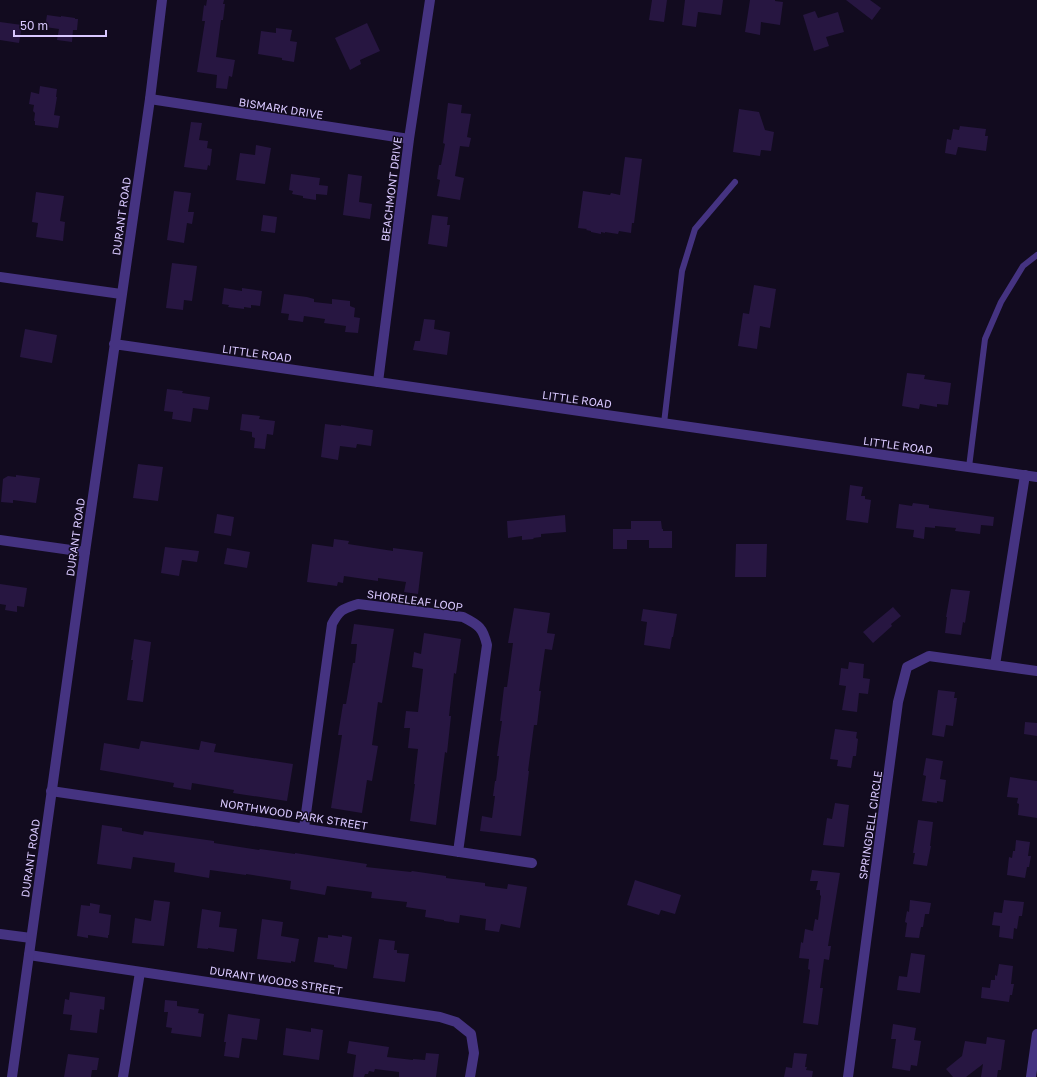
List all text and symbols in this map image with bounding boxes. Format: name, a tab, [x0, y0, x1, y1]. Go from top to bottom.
scale bar	[14, 12, 106, 38]
text: 50 m	[20, 18, 48, 33]
street label: BISMARK DRIVE	[238, 95, 324, 121]
street label: BEACHMONT DRIVE	[378, 136, 404, 242]
street label: DURANT ROAD	[109, 176, 133, 256]
street label: LITTLE ROAD	[221, 342, 293, 364]
street label: LITTLE ROAD	[541, 388, 613, 410]
street label: LITTLE ROAD	[862, 434, 934, 456]
street label: DURANT ROAD	[63, 497, 87, 577]
street label: SHORELEAF LOOP	[366, 587, 464, 613]
street label: SPRINGDELL CIRCLE	[856, 769, 884, 880]
street label: NORTHWOOD PARK STREET	[219, 796, 369, 832]
street label: DURANT ROAD	[18, 818, 42, 898]
street label: DURANT WOODS STREET	[209, 963, 344, 997]

